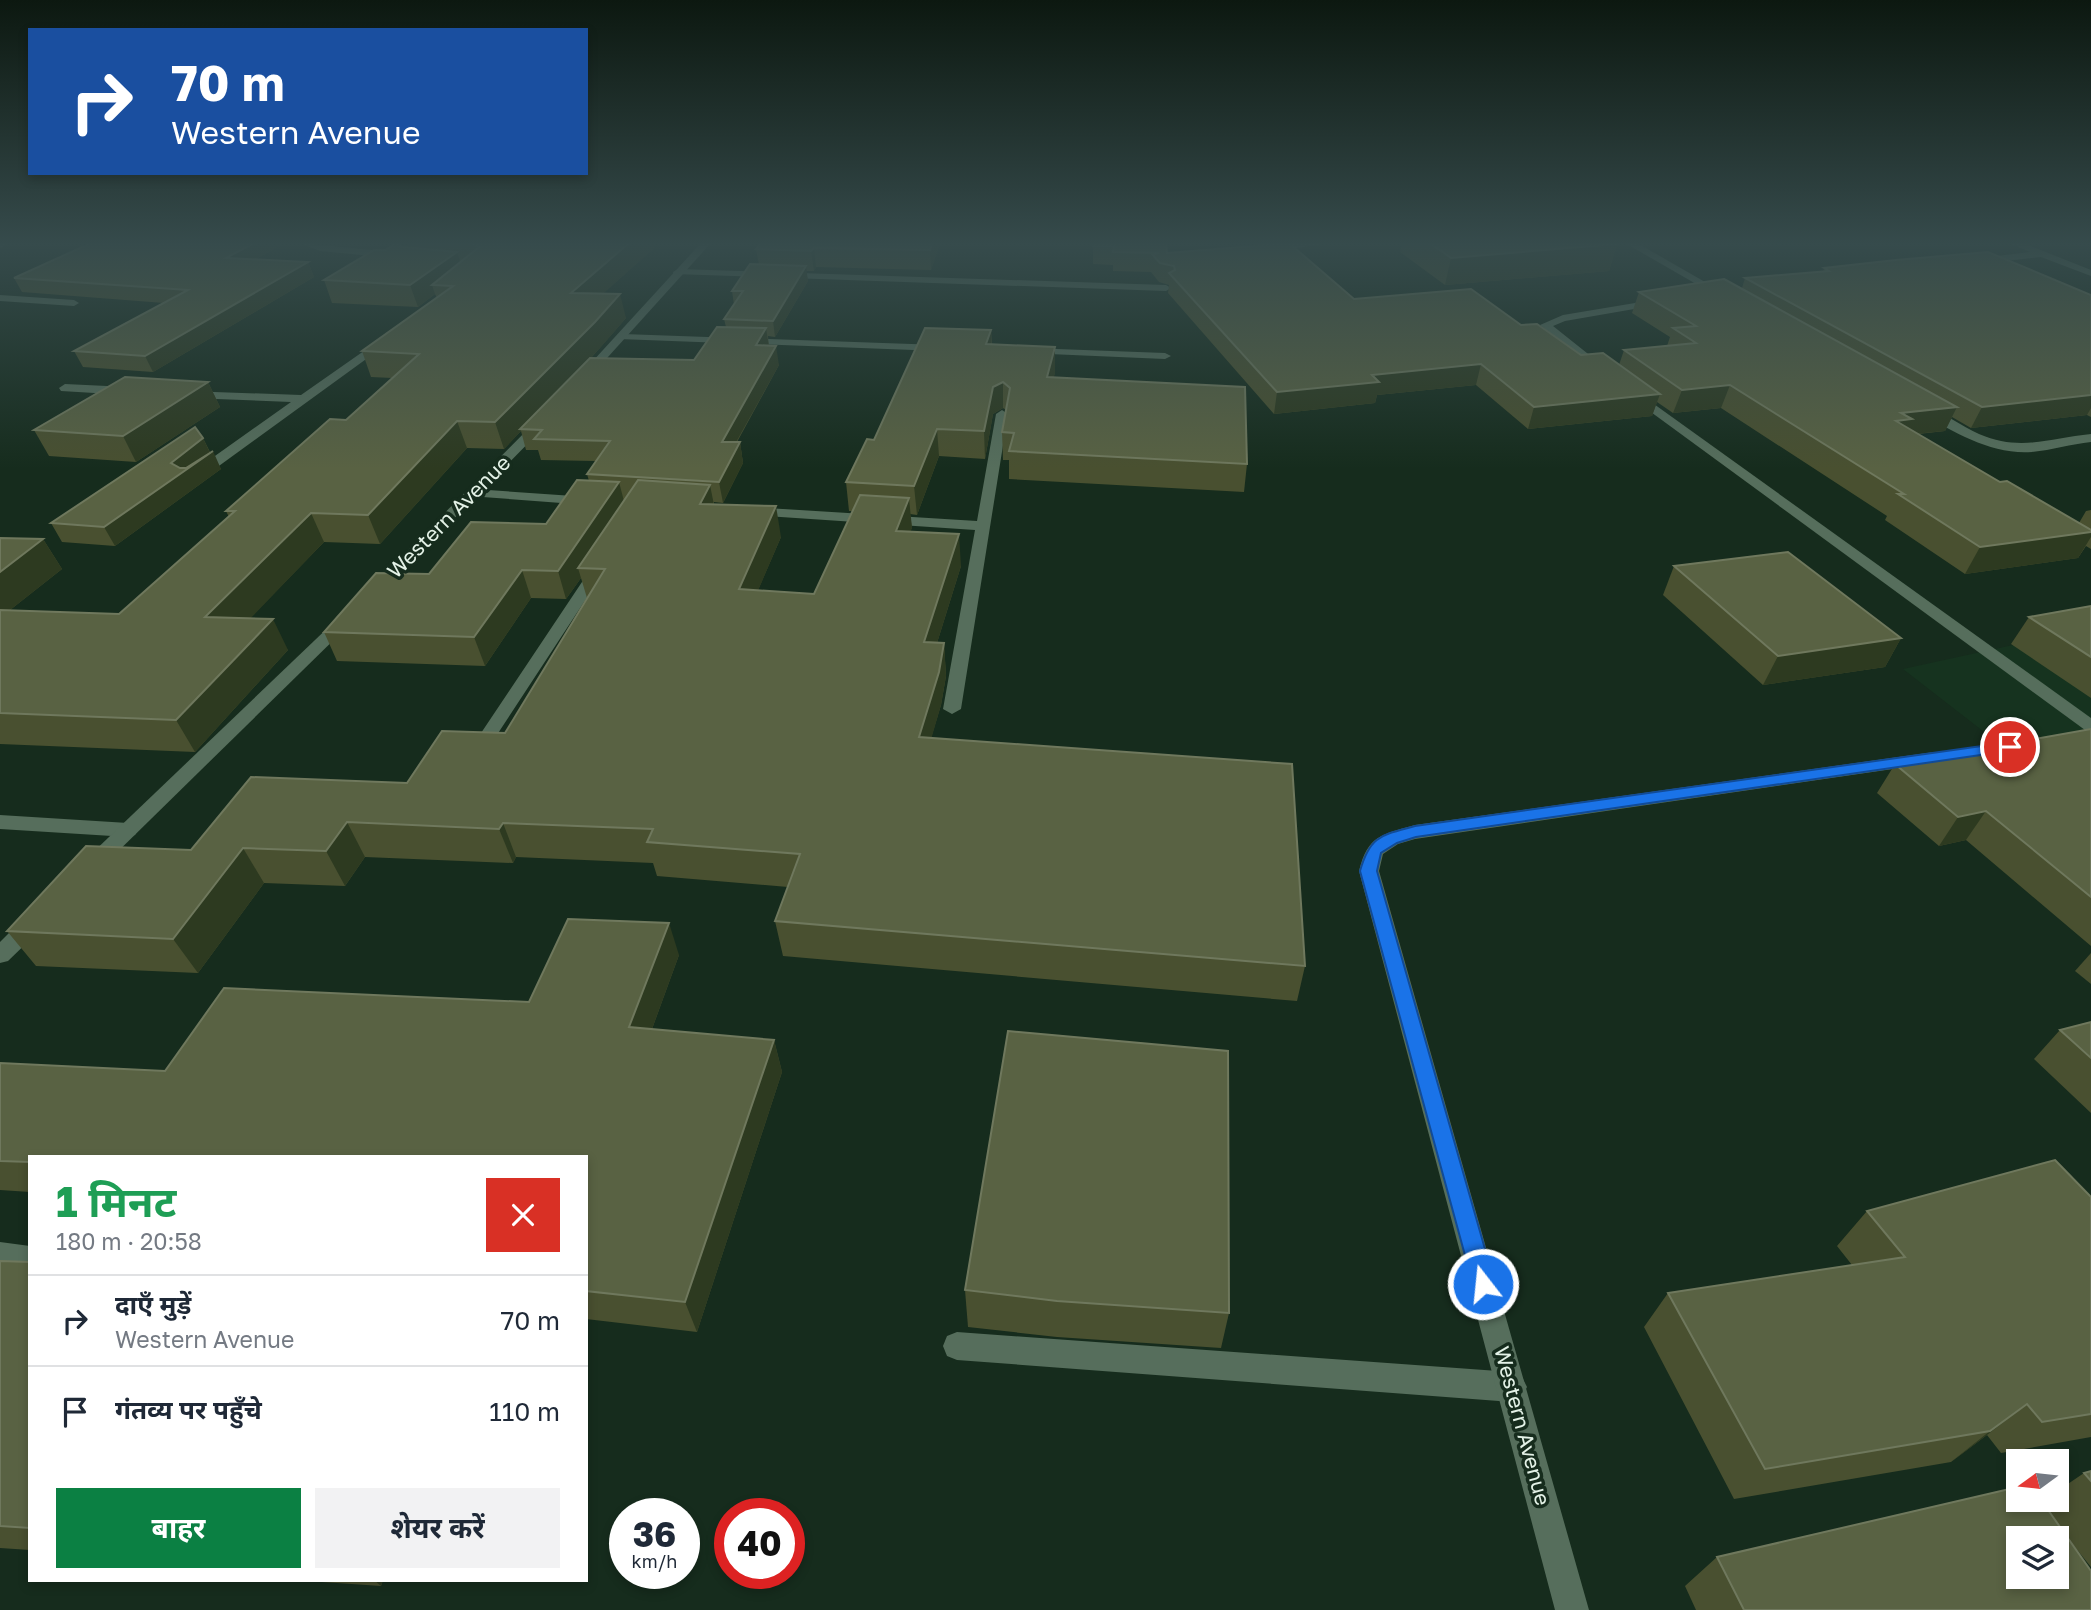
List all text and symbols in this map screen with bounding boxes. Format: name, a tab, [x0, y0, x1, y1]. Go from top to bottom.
text: 70 m	[171, 53, 285, 112]
icon: right	[56, 56, 147, 147]
text: Western Avenue	[171, 113, 420, 151]
street label: Western Avenue	[381, 449, 515, 583]
pin	[1980, 717, 2040, 777]
icon: arrive	[1991, 728, 2029, 766]
text: 1 मिनट	[56, 1176, 176, 1226]
button: close	[486, 1178, 560, 1252]
text: 180 m · 20:58	[56, 1227, 202, 1255]
position arrow	[1446, 1247, 1520, 1321]
text: दाएँ मुड़ें	[115, 1289, 191, 1320]
icon: right	[56, 1302, 94, 1340]
text: 70 m	[501, 1305, 560, 1336]
text: Western Avenue	[115, 1325, 294, 1353]
street label: Western Avenue	[1489, 1343, 1557, 1508]
icon: arrive	[56, 1393, 94, 1431]
text: गंतव्य पर पहुँचे	[115, 1394, 262, 1425]
text: 110 m	[489, 1396, 560, 1427]
north arrow	[2006, 1449, 2068, 1512]
map controls	[2006, 1449, 2069, 1589]
button: बाहर	[56, 1488, 301, 1568]
button: शेयर करें	[315, 1488, 560, 1568]
speed limit sign: 40	[714, 1498, 805, 1589]
text: 36	[633, 1513, 676, 1555]
button: layers	[2006, 1526, 2069, 1589]
text: km/h	[632, 1550, 677, 1572]

